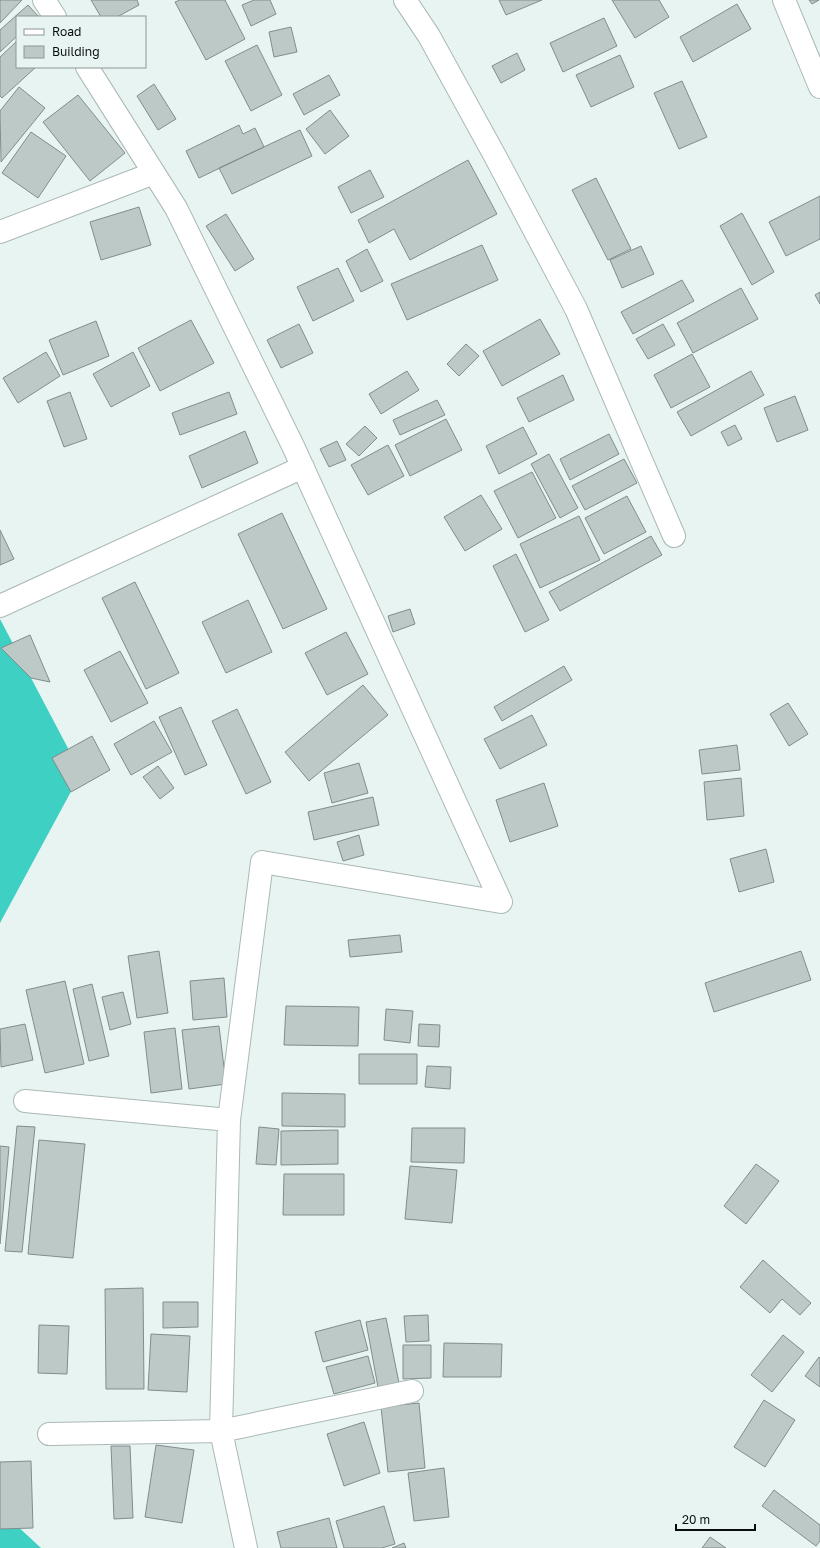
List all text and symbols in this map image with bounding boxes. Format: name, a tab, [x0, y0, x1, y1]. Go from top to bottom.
legend	[16, 16, 146, 68]
text: Road	[52, 24, 81, 39]
text: Building	[52, 44, 100, 59]
scale bar	[676, 1506, 755, 1532]
text: 20 m	[682, 1512, 710, 1527]

